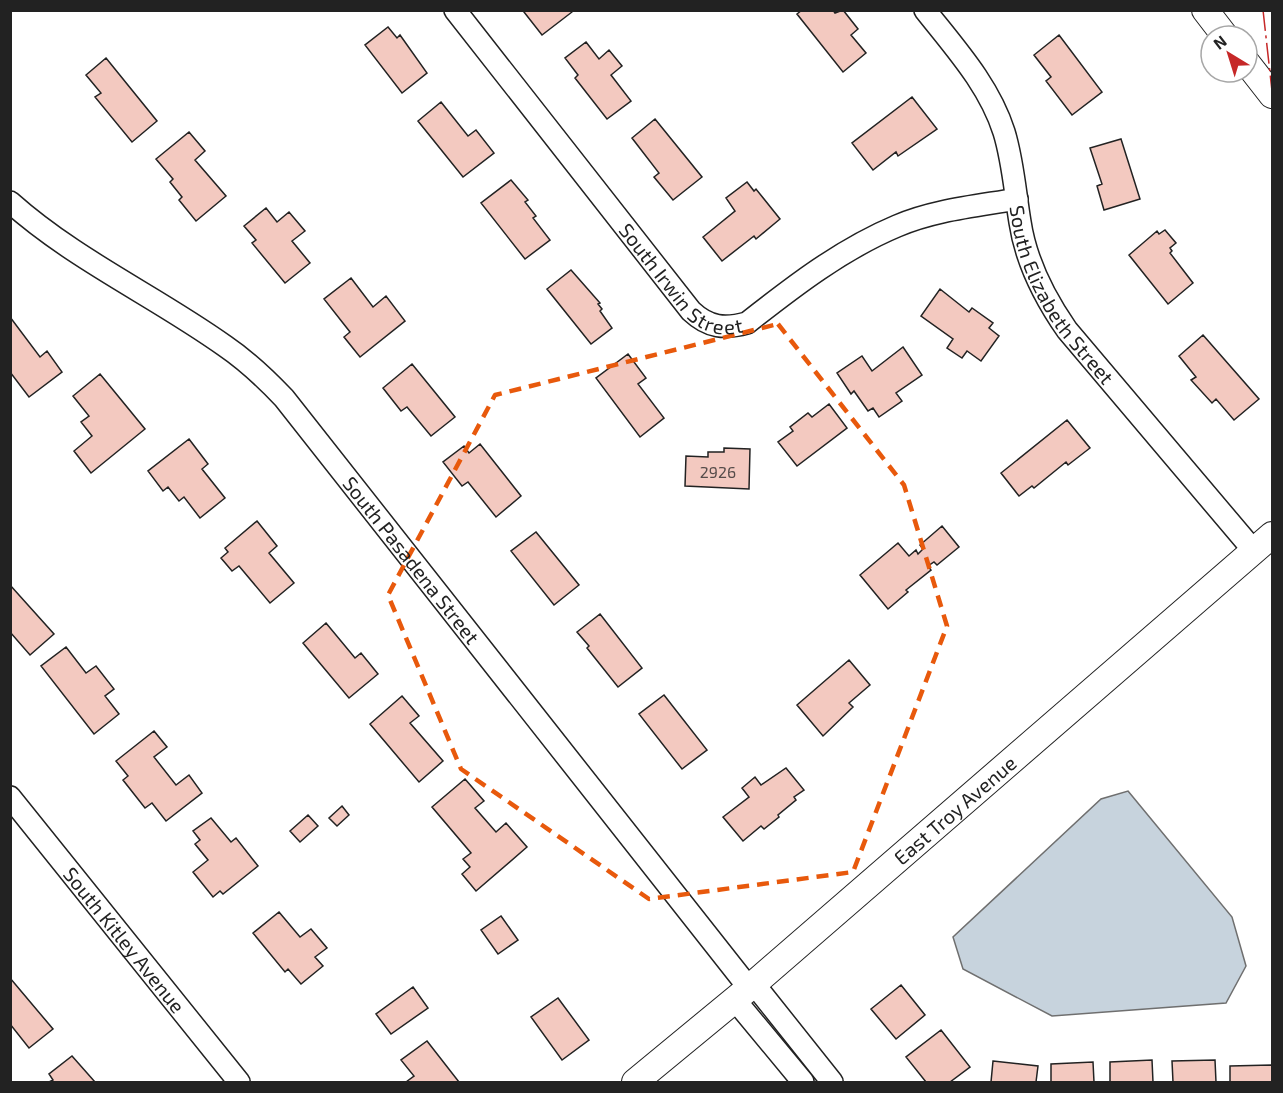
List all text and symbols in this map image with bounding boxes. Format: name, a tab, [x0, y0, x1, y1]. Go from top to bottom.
north arrow	[1199, 24, 1259, 84]
text: N	[1209, 31, 1230, 53]
street label: South Elizabeth Street	[1006, 204, 1120, 389]
street label: South Irwin Street	[615, 218, 745, 339]
house number: 2926	[700, 462, 736, 481]
street label: South Pasadena Street	[338, 471, 485, 649]
street label: East Troy Avenue	[889, 750, 1021, 869]
street label: South Kitley Avenue	[59, 862, 190, 1017]

